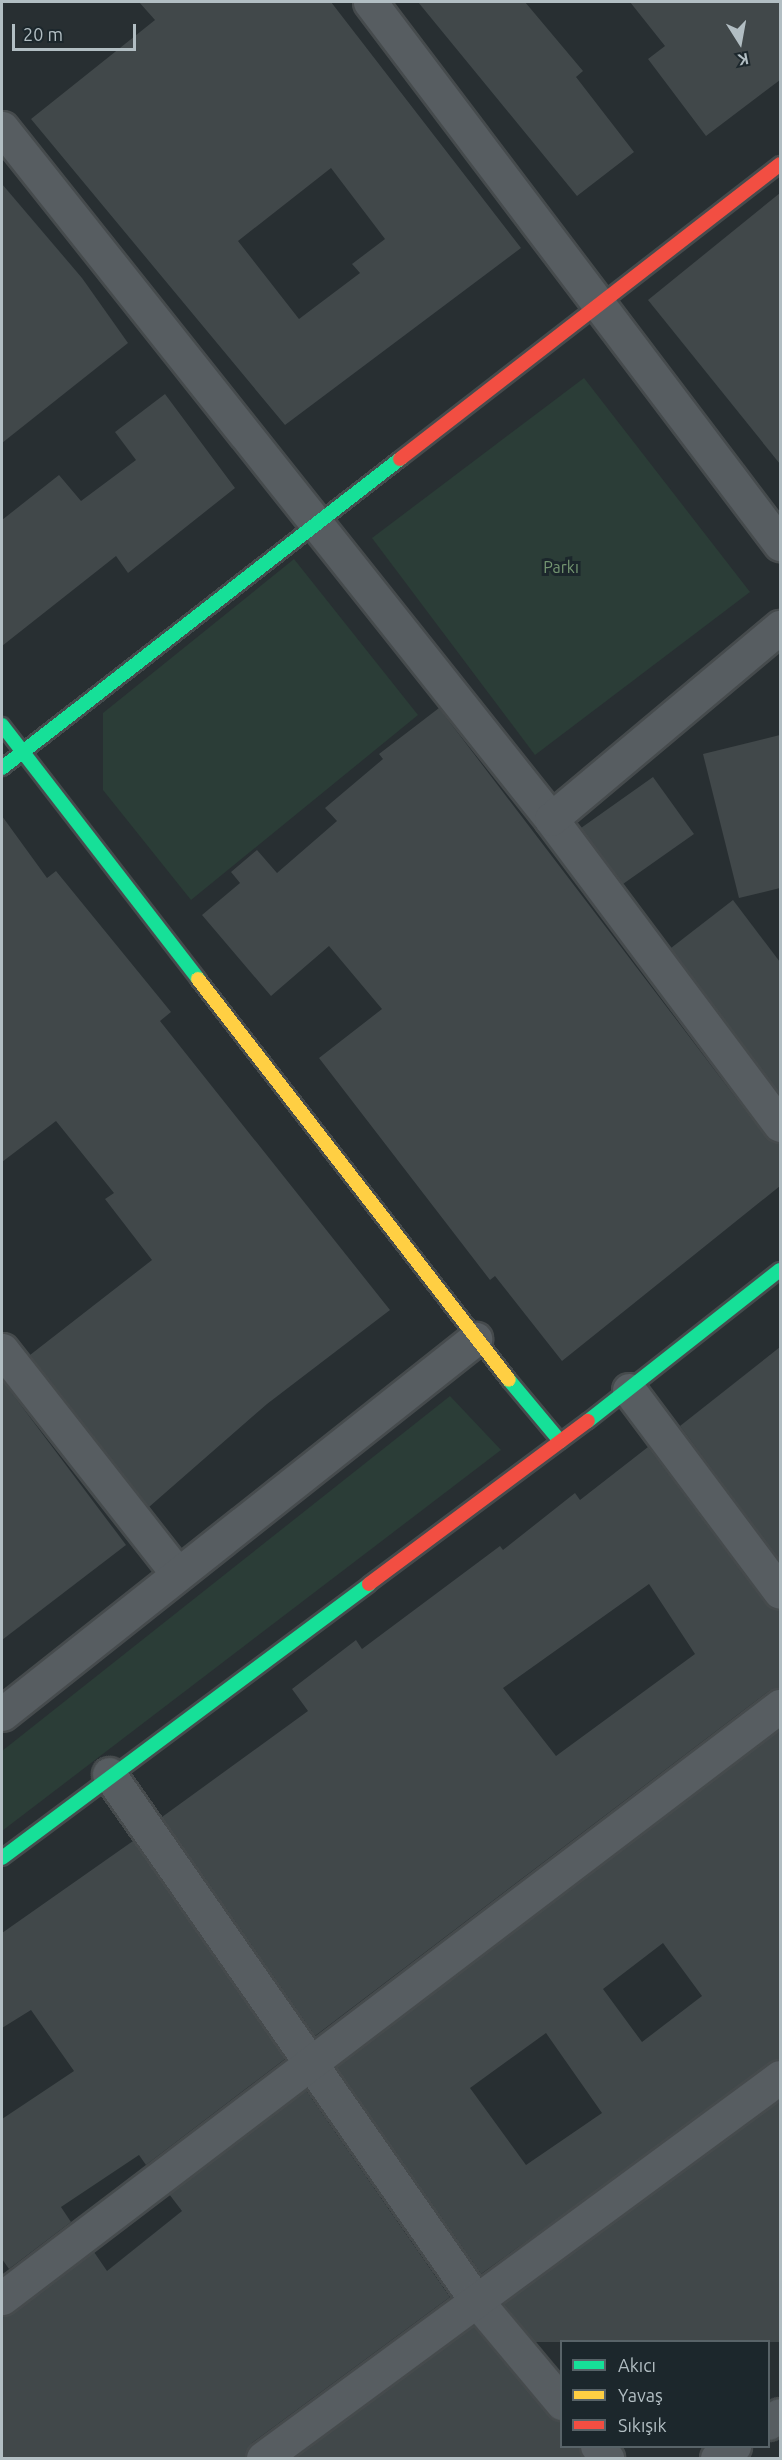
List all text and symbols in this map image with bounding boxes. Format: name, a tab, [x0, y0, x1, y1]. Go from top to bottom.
scale bar	[15, 12, 140, 50]
north arrow	[710, 12, 770, 72]
text: 20 m	[23, 24, 63, 44]
text: K	[737, 50, 750, 70]
park label: Parkı	[543, 557, 579, 577]
legend	[560, 2340, 770, 2448]
text: Akıcı	[618, 2355, 656, 2375]
text: Yavaş	[618, 2385, 663, 2405]
text: Sıkışık	[618, 2415, 667, 2435]

